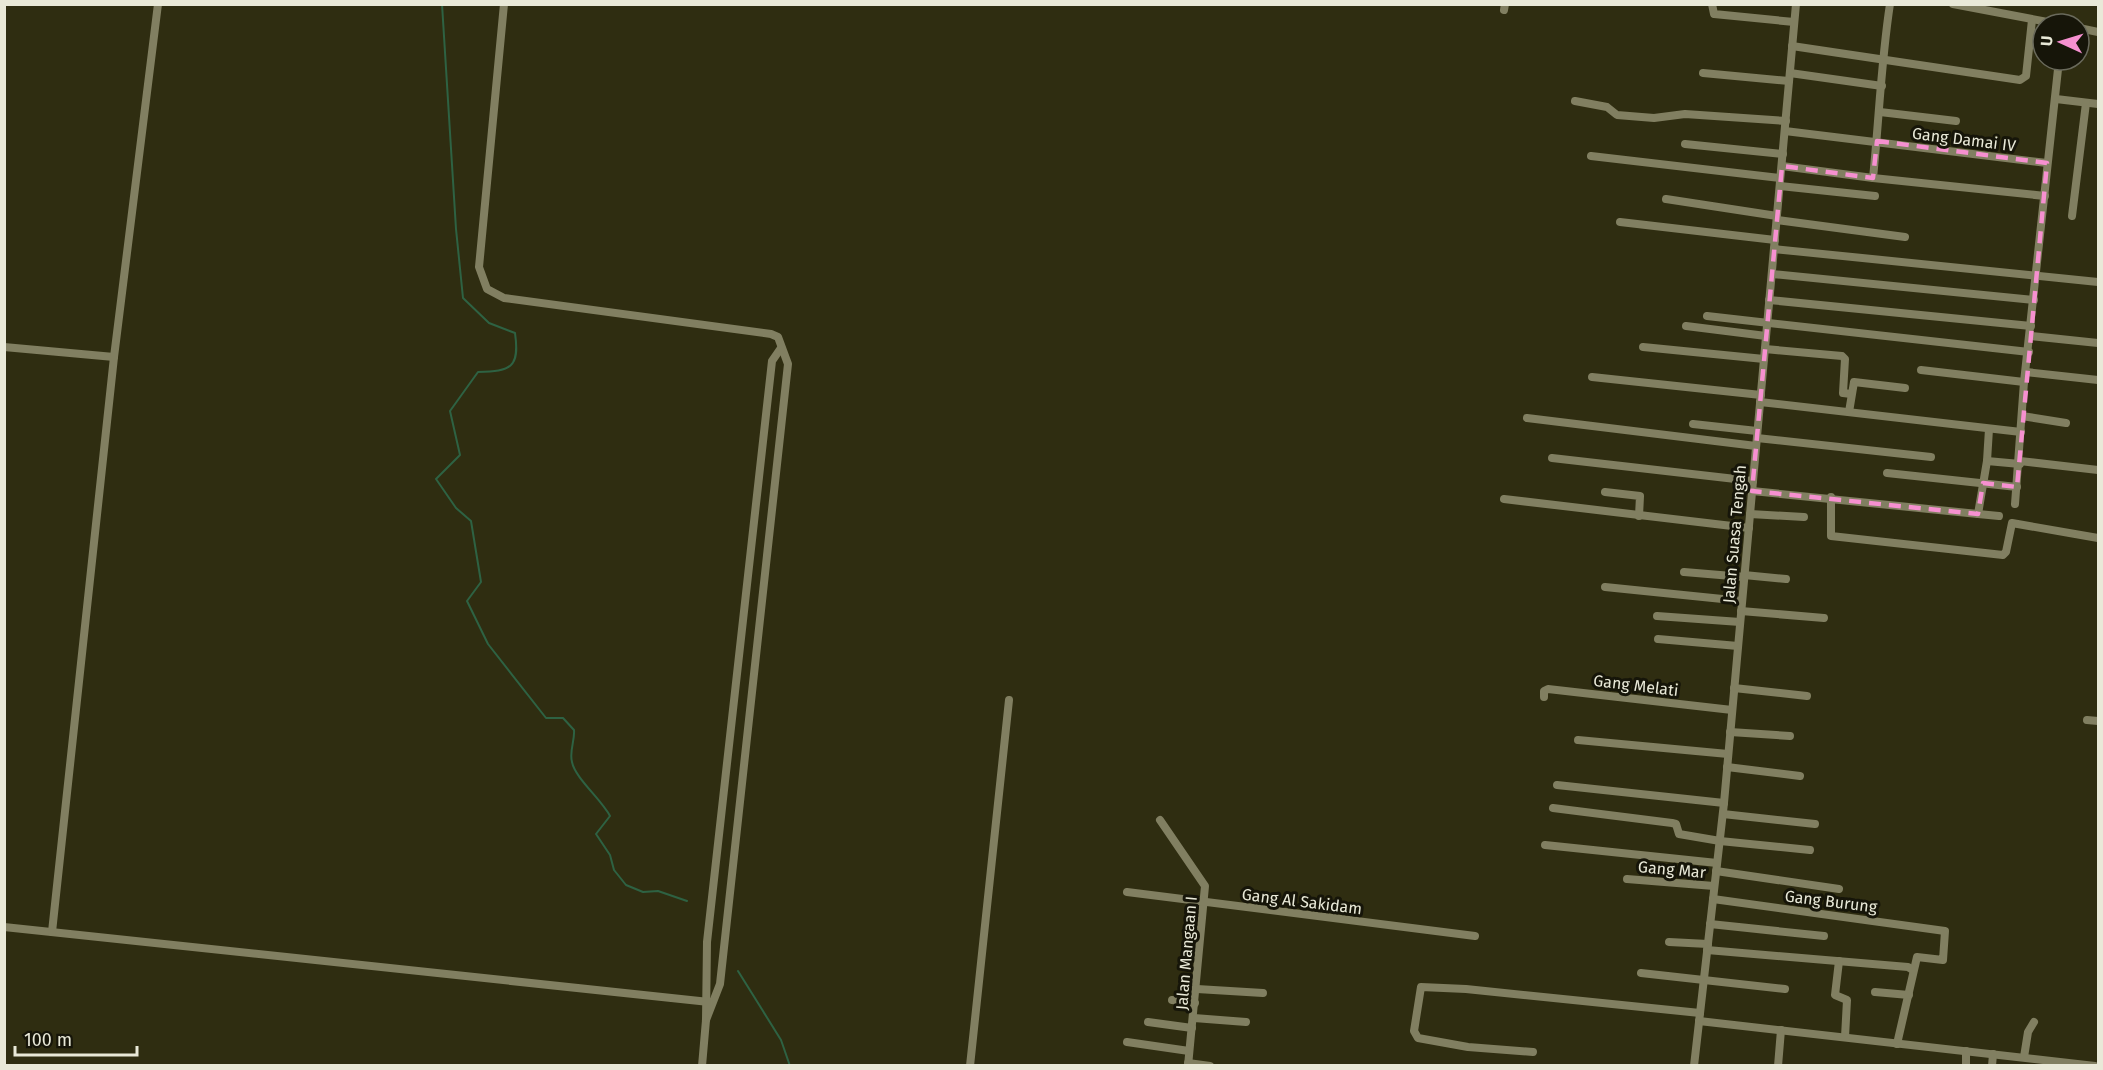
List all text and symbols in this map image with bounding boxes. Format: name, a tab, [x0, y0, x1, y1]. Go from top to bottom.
north arrow	[2031, 12, 2091, 72]
text: U	[2037, 35, 2056, 47]
street label: Gang Damai IV	[1911, 124, 2017, 155]
street label: Jalan Suasa Tengah	[1719, 464, 1750, 604]
street label: Gang Melati	[1592, 671, 1680, 700]
street label: Gang Mar	[1637, 857, 1708, 882]
street label: Gang Al Sakidam	[1241, 885, 1363, 918]
street label: Gang Burung	[1784, 886, 1879, 917]
street label: Jalan Mangaan I	[1172, 895, 1201, 1011]
scale bar	[15, 1019, 136, 1057]
text: 100 m	[24, 1029, 72, 1051]

